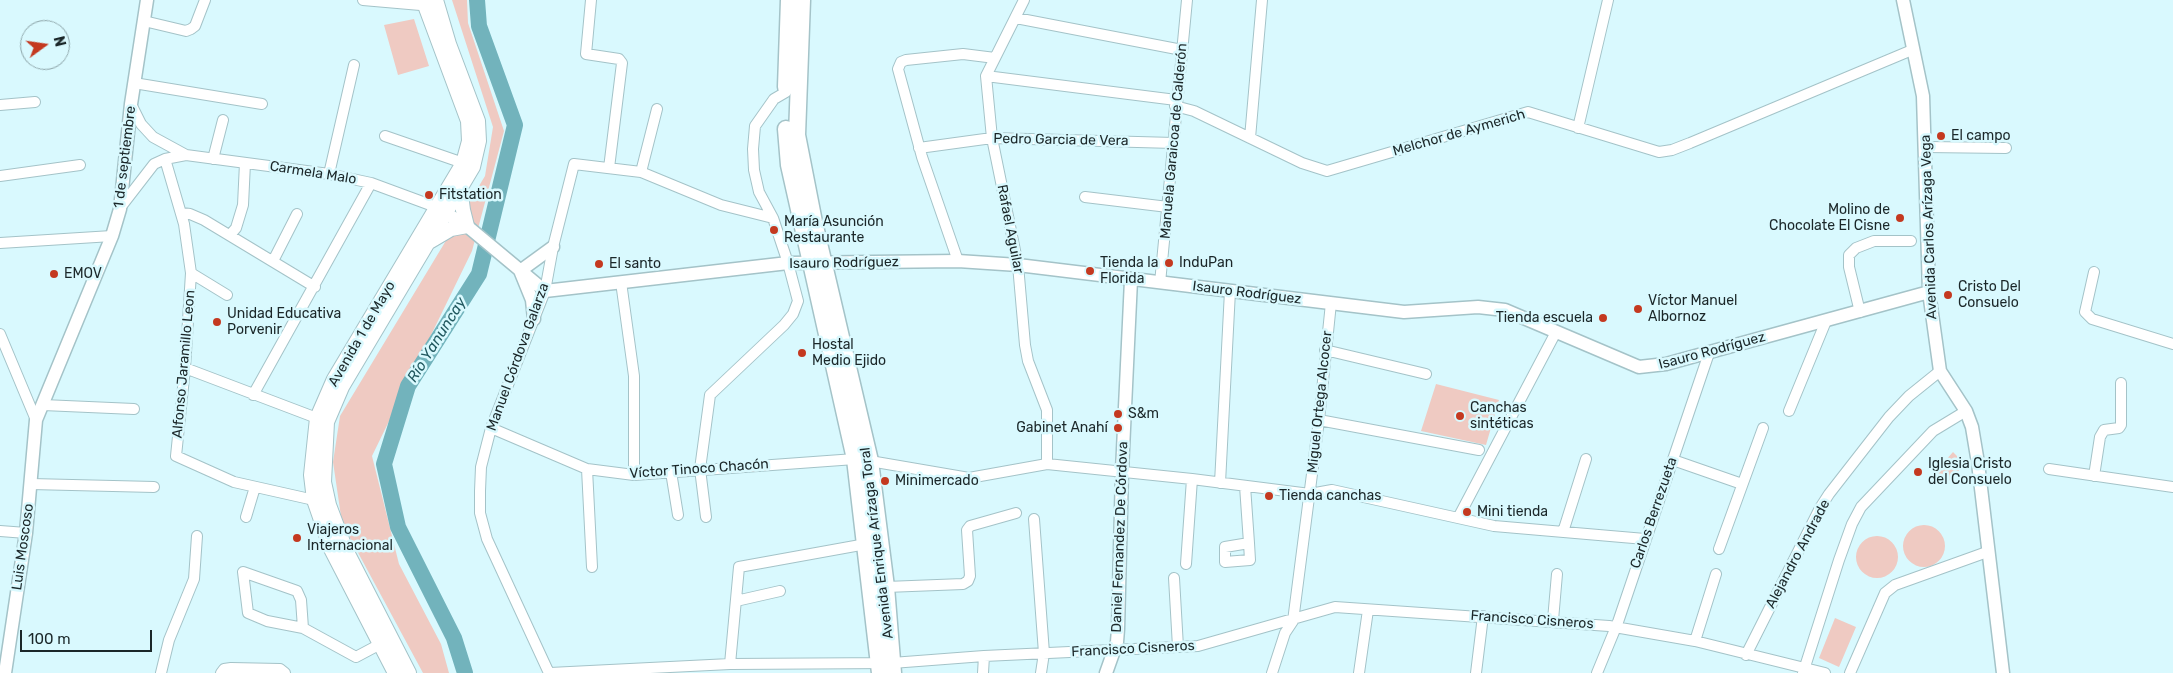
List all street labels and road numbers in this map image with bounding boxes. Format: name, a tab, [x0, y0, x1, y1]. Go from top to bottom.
street label: Manuela Garaicoa de Calderón	[1157, 42, 1191, 240]
street label: 1 de septiembre	[110, 105, 140, 209]
street label: Melchor de Aymerich	[1391, 106, 1527, 160]
street label: Pedro Garcia de Vera	[993, 130, 1129, 150]
street label: Avenida Carlos Arízaga Vega	[1917, 134, 1941, 320]
street label: Carmela Malo	[268, 158, 358, 188]
street label: Rafael Aguilar	[993, 183, 1027, 275]
street label: Isauro Rodríguez	[789, 254, 899, 272]
street label: Avenida 1 de Mayo	[325, 278, 399, 390]
street label: Isauro Rodríguez	[1192, 278, 1302, 308]
street label: Manuel Córdova Galarza	[483, 281, 553, 433]
street label: Alfonso Jaramillo Leon	[169, 289, 199, 439]
street label: Isauro Rodríguez	[1657, 329, 1767, 373]
street label: Miguel Ortega Alcocer	[1304, 330, 1336, 474]
street label: Daniel Fernandez De Córdova	[1108, 441, 1132, 633]
street label: Avenida Enrique Arízaga Toral	[857, 446, 897, 640]
street label: Carlos Berrezueta	[1627, 455, 1681, 571]
street label: Víctor Tinoco Chacón	[629, 456, 769, 482]
street label: Alejandro Andrade	[1762, 497, 1834, 611]
street label: Luis Moscoso	[9, 503, 37, 591]
street label: Francisco Cisneros	[1470, 607, 1594, 633]
street label: Francisco Cisneros	[1071, 637, 1195, 661]

